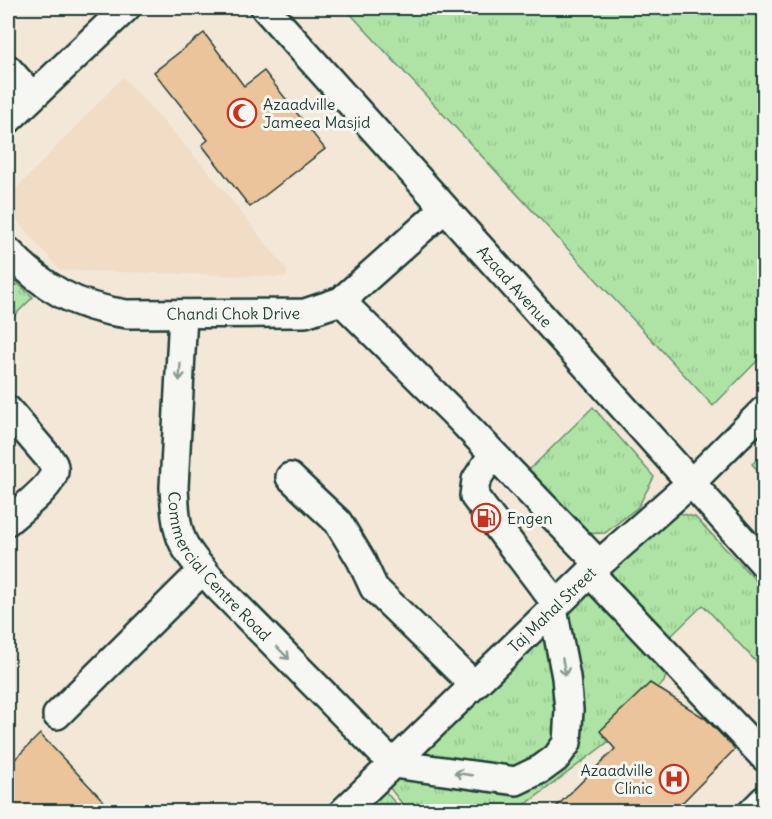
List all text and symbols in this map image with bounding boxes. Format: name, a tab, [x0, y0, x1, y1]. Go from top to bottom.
place label: Azaadville Jameea Masjid	[263, 94, 370, 132]
mosque icon: Azaadville Jameea Masjid	[226, 97, 258, 129]
street label: Azaad Avenue	[473, 241, 557, 331]
street label: Chandi Chok Drive	[166, 303, 300, 324]
one-way arrow	[175, 362, 186, 382]
street label: Commercial Centre Road	[164, 491, 275, 645]
fuel station icon: Engen	[470, 502, 502, 534]
place label: Engen	[507, 508, 552, 528]
street label: Taj Mahal Street	[504, 562, 600, 657]
one-way arrow	[276, 646, 291, 661]
one-way arrow	[559, 656, 570, 676]
place label: Azaadville Clinic	[581, 760, 653, 798]
hospital icon: Azaadville Clinic	[658, 763, 690, 795]
one-way arrow	[454, 768, 473, 779]

